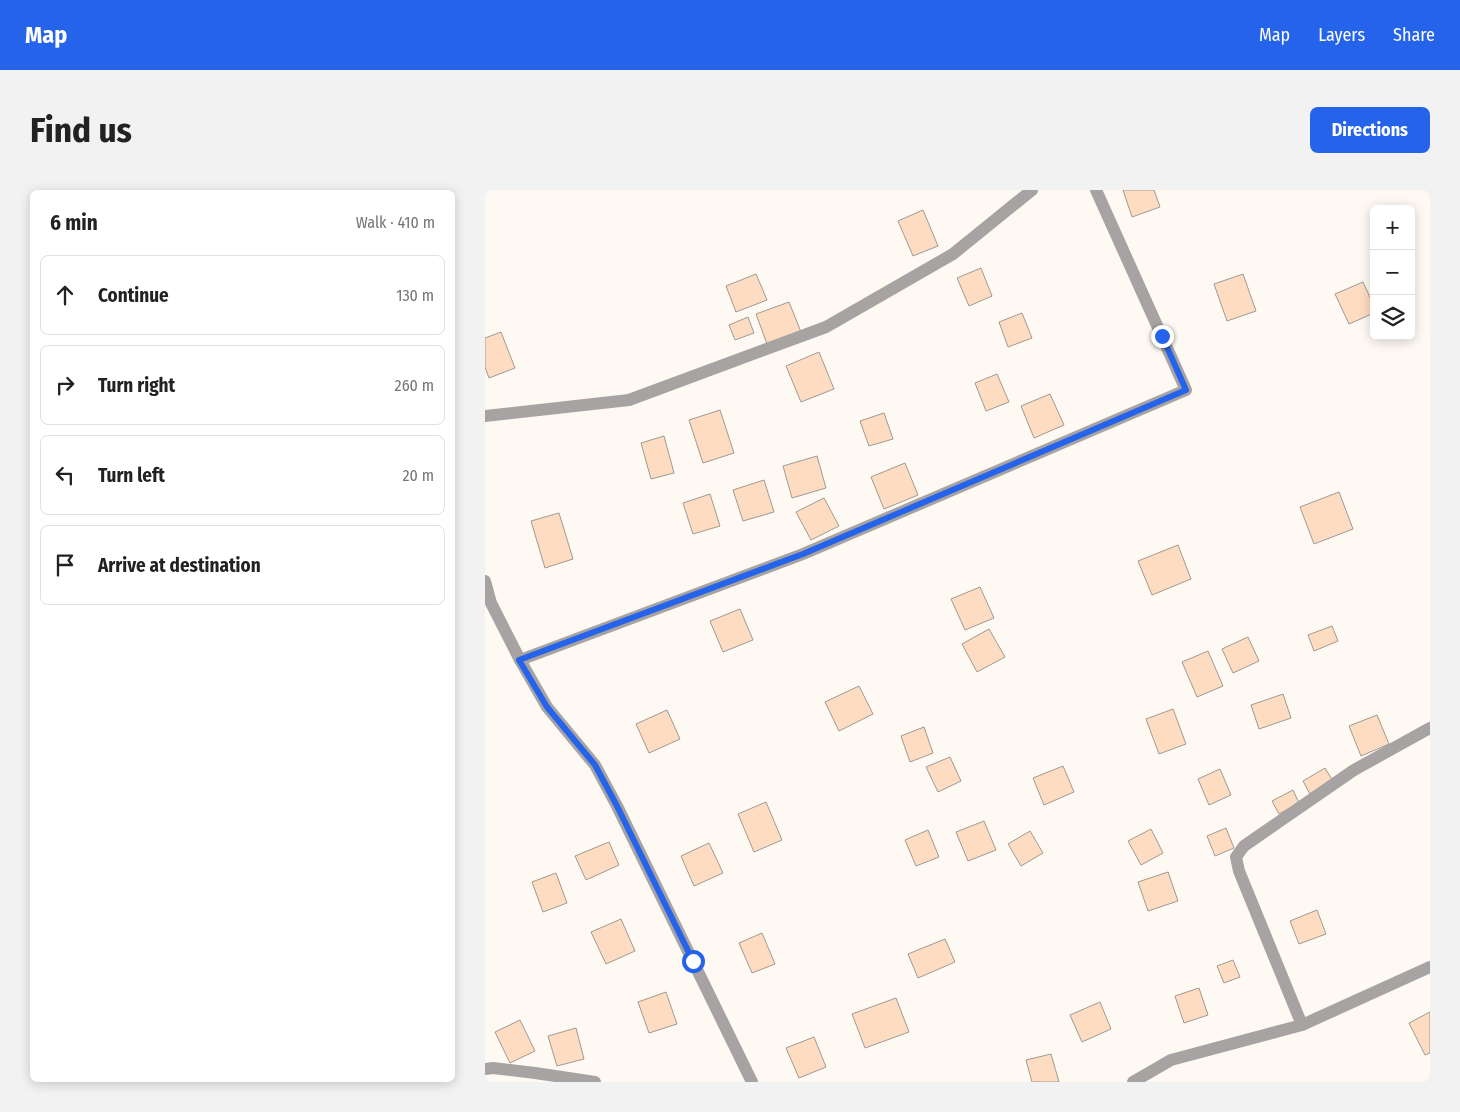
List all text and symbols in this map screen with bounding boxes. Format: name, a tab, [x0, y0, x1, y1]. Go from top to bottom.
text: Map	[25, 21, 67, 49]
text: Map	[1259, 24, 1290, 46]
text: Layers	[1318, 24, 1365, 46]
text: Share	[1393, 24, 1435, 46]
button: Directions	[1310, 107, 1430, 153]
text: Find us	[30, 109, 132, 151]
map controls	[1370, 205, 1415, 340]
button: +	[1370, 205, 1415, 250]
text: 6 min	[50, 210, 98, 236]
text: Walk · 410 m	[356, 213, 435, 232]
button: −	[1370, 250, 1415, 295]
icon: ahead	[51, 281, 79, 309]
text: Continue	[98, 284, 169, 307]
text: 130 m	[396, 286, 434, 305]
button: layers	[1370, 295, 1415, 340]
route end	[1151, 325, 1174, 348]
icon: right	[51, 371, 79, 399]
text: Turn right	[98, 374, 175, 397]
text: 260 m	[395, 376, 434, 395]
icon: left	[51, 461, 79, 489]
text: Turn left	[98, 464, 165, 487]
text: 20 m	[403, 466, 434, 485]
icon: arrive	[51, 551, 79, 579]
text: Arrive at destination	[98, 554, 261, 577]
route start	[682, 950, 705, 973]

